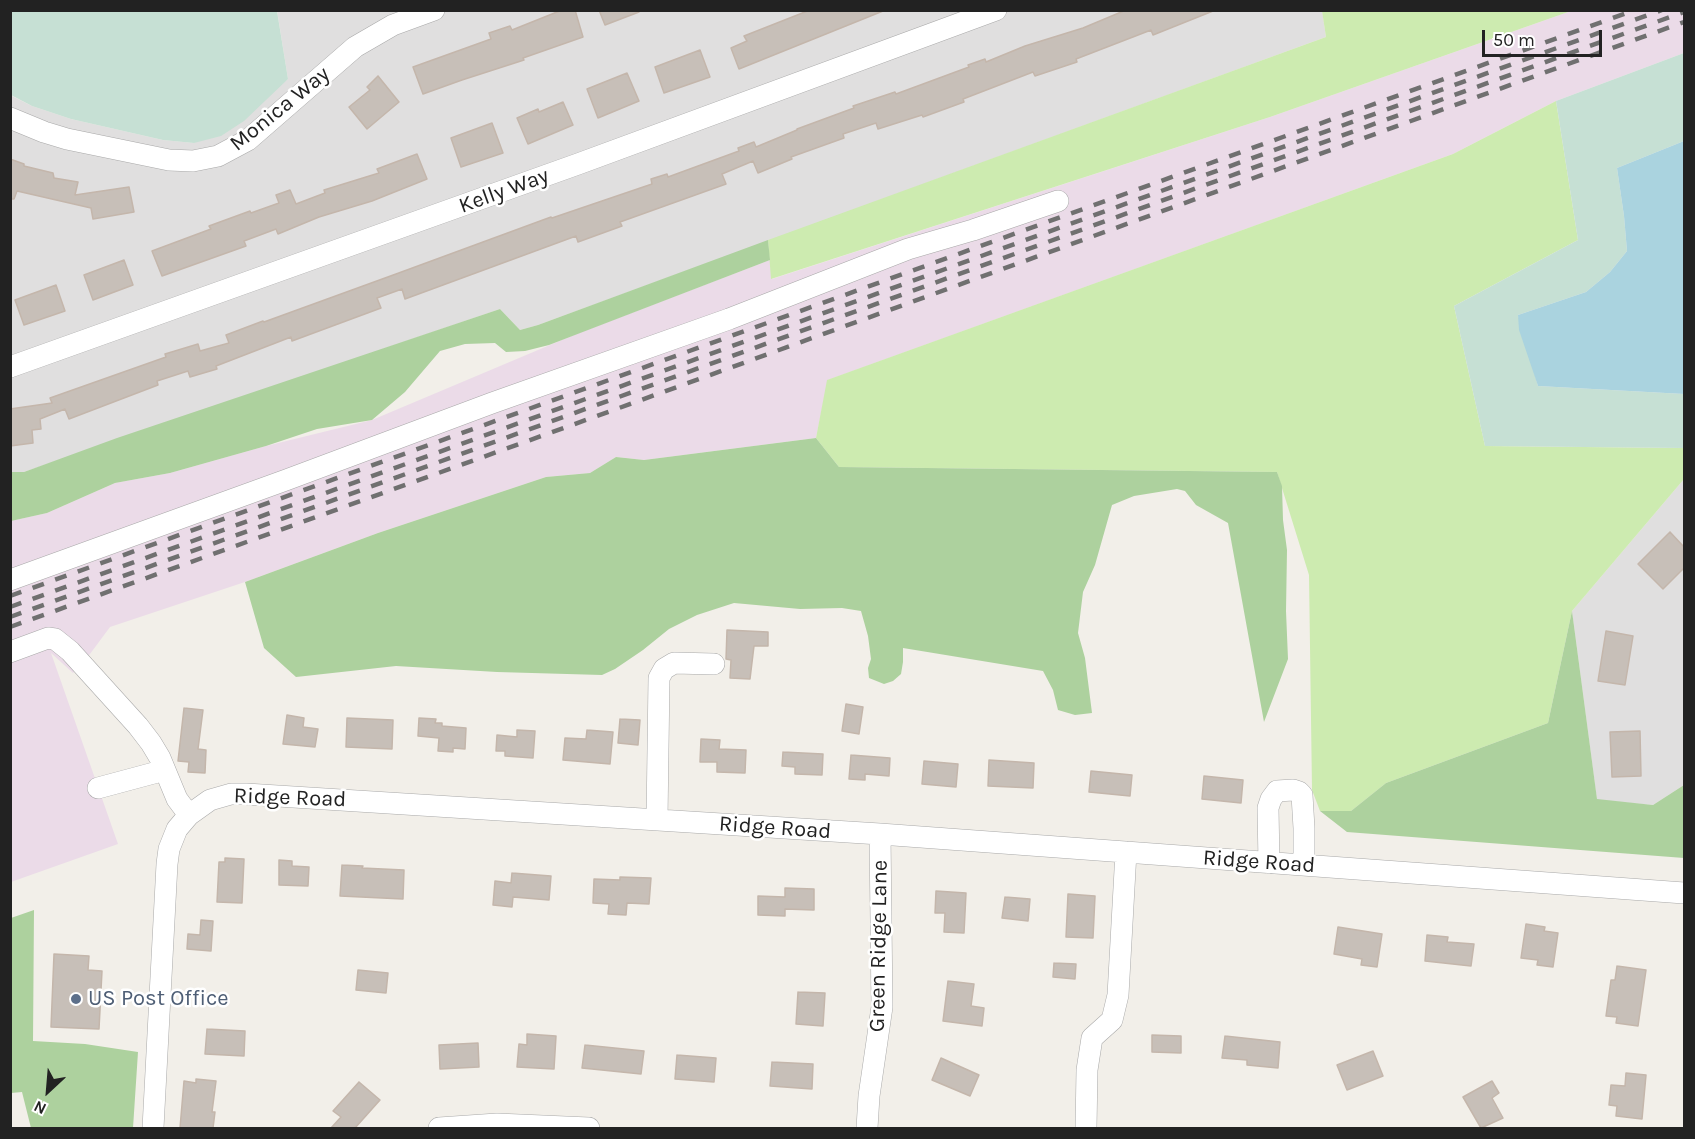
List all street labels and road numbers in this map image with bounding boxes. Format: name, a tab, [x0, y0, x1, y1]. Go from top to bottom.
street label: Monica Way	[225, 61, 335, 157]
street label: Kelly Way	[455, 163, 553, 219]
street label: Ridge Road	[233, 783, 347, 813]
street label: Ridge Road	[718, 811, 832, 845]
street label: Ridge Road	[1202, 845, 1316, 879]
street label: Green Ridge Lane	[864, 860, 894, 1032]

